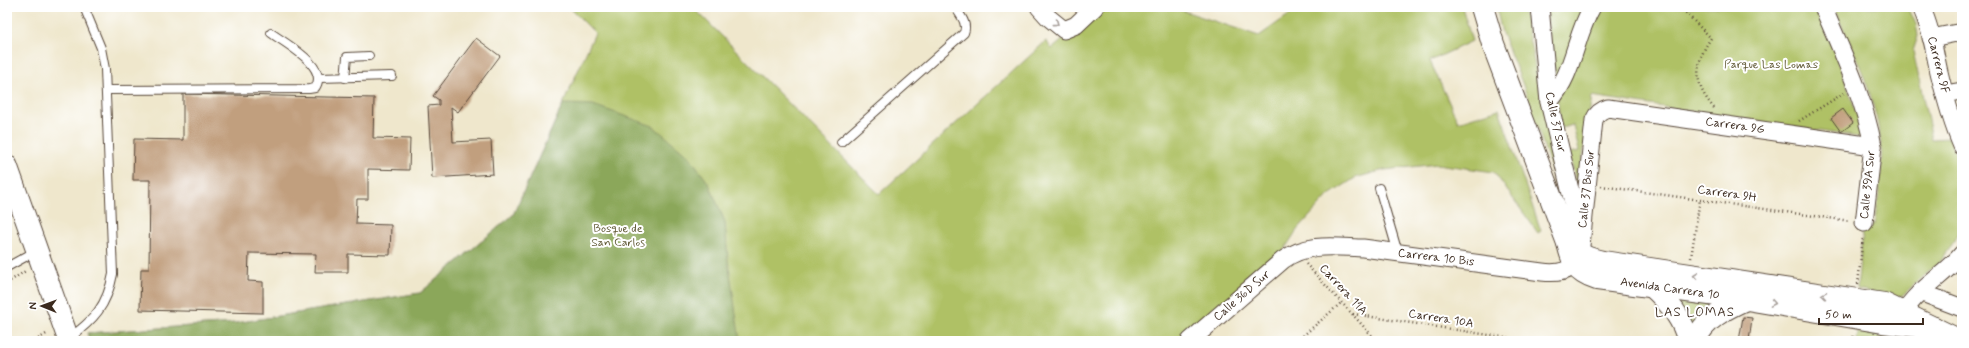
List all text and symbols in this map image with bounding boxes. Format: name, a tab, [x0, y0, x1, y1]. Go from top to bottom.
one-way arrow	[1052, 18, 1059, 26]
street label: Carrera 9F	[1923, 35, 1953, 95]
park label: Parque Las Lomas	[1724, 57, 1818, 73]
street label: Calle 37 Sur	[1541, 90, 1569, 154]
street label: Carrera 9G	[1704, 114, 1766, 138]
street label: Calle 37 Bis Sur	[1575, 149, 1599, 229]
street label: Calle 39A Sur	[1856, 150, 1880, 220]
street label: Carrera 9H	[1696, 182, 1758, 206]
park label: Bosque de San Carlos	[591, 221, 645, 251]
street label: Carrera 10 Bis	[1397, 245, 1475, 271]
street label: Carrera 11A	[1315, 261, 1371, 319]
street label: Calle 36D Sur	[1210, 267, 1274, 325]
one-way arrow	[1693, 272, 1699, 281]
street label: Avenida Carrera 10	[1619, 274, 1721, 304]
north arrow	[22, 286, 62, 326]
one-way arrow	[1821, 291, 1827, 300]
one-way arrow	[1770, 298, 1776, 307]
scale bar	[1819, 300, 1923, 326]
text: N	[26, 302, 40, 310]
district label: LAS LOMAS	[1655, 304, 1735, 321]
street label: Carrera 10A	[1407, 306, 1475, 332]
text: 50 m	[1825, 307, 1852, 323]

